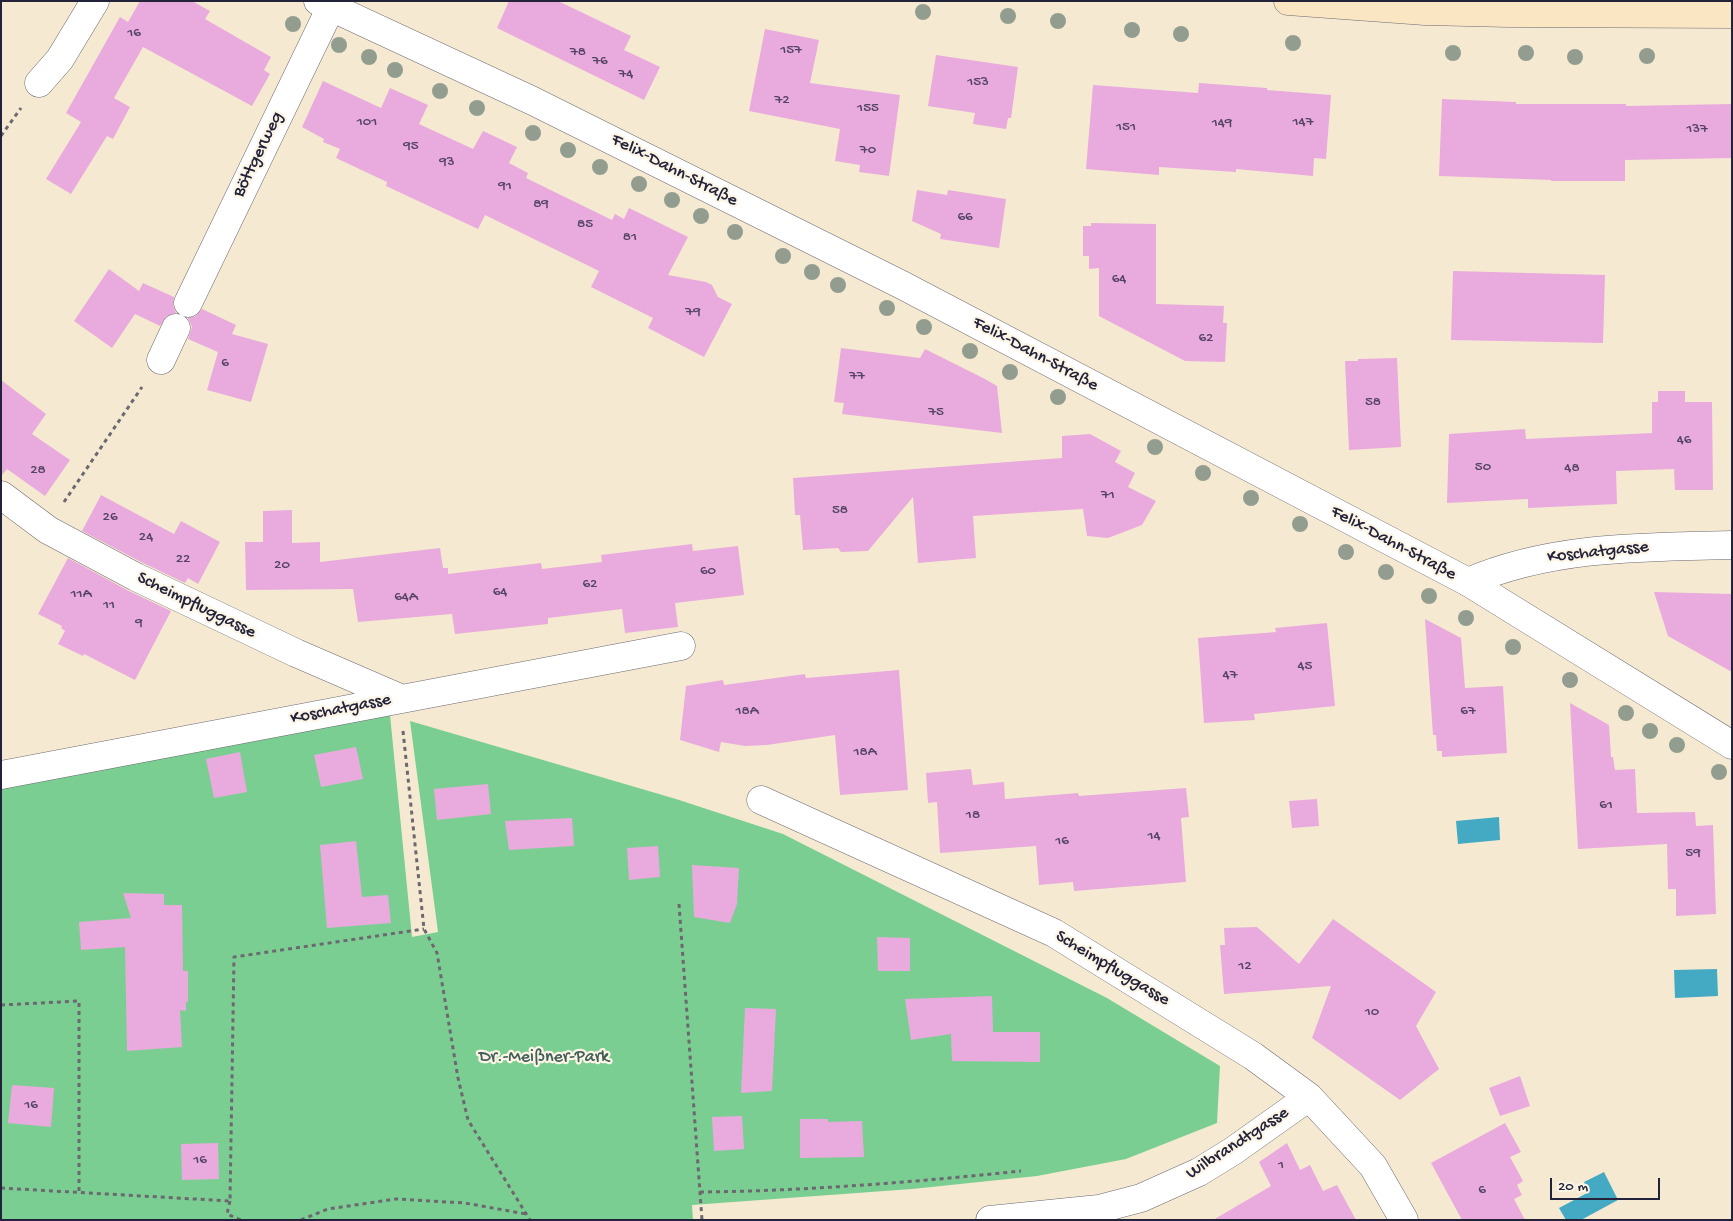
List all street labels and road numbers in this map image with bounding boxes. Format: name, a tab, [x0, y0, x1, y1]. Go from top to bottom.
street label: Böttgerweg	[229, 109, 289, 201]
street label: Felix-Dahn-Straße	[607, 130, 741, 212]
street label: Felix-Dahn-Straße	[968, 313, 1102, 397]
street label: Felix-Dahn-Straße	[1326, 502, 1460, 586]
street label: Koschatgasse	[1546, 537, 1650, 569]
street label: Scheimpfluggasse	[133, 568, 259, 644]
street label: Koschatgasse	[289, 690, 393, 730]
street label: Scheimpfluggasse	[1051, 926, 1173, 1012]
street label: Wilbrandtgasse	[1183, 1103, 1293, 1185]

